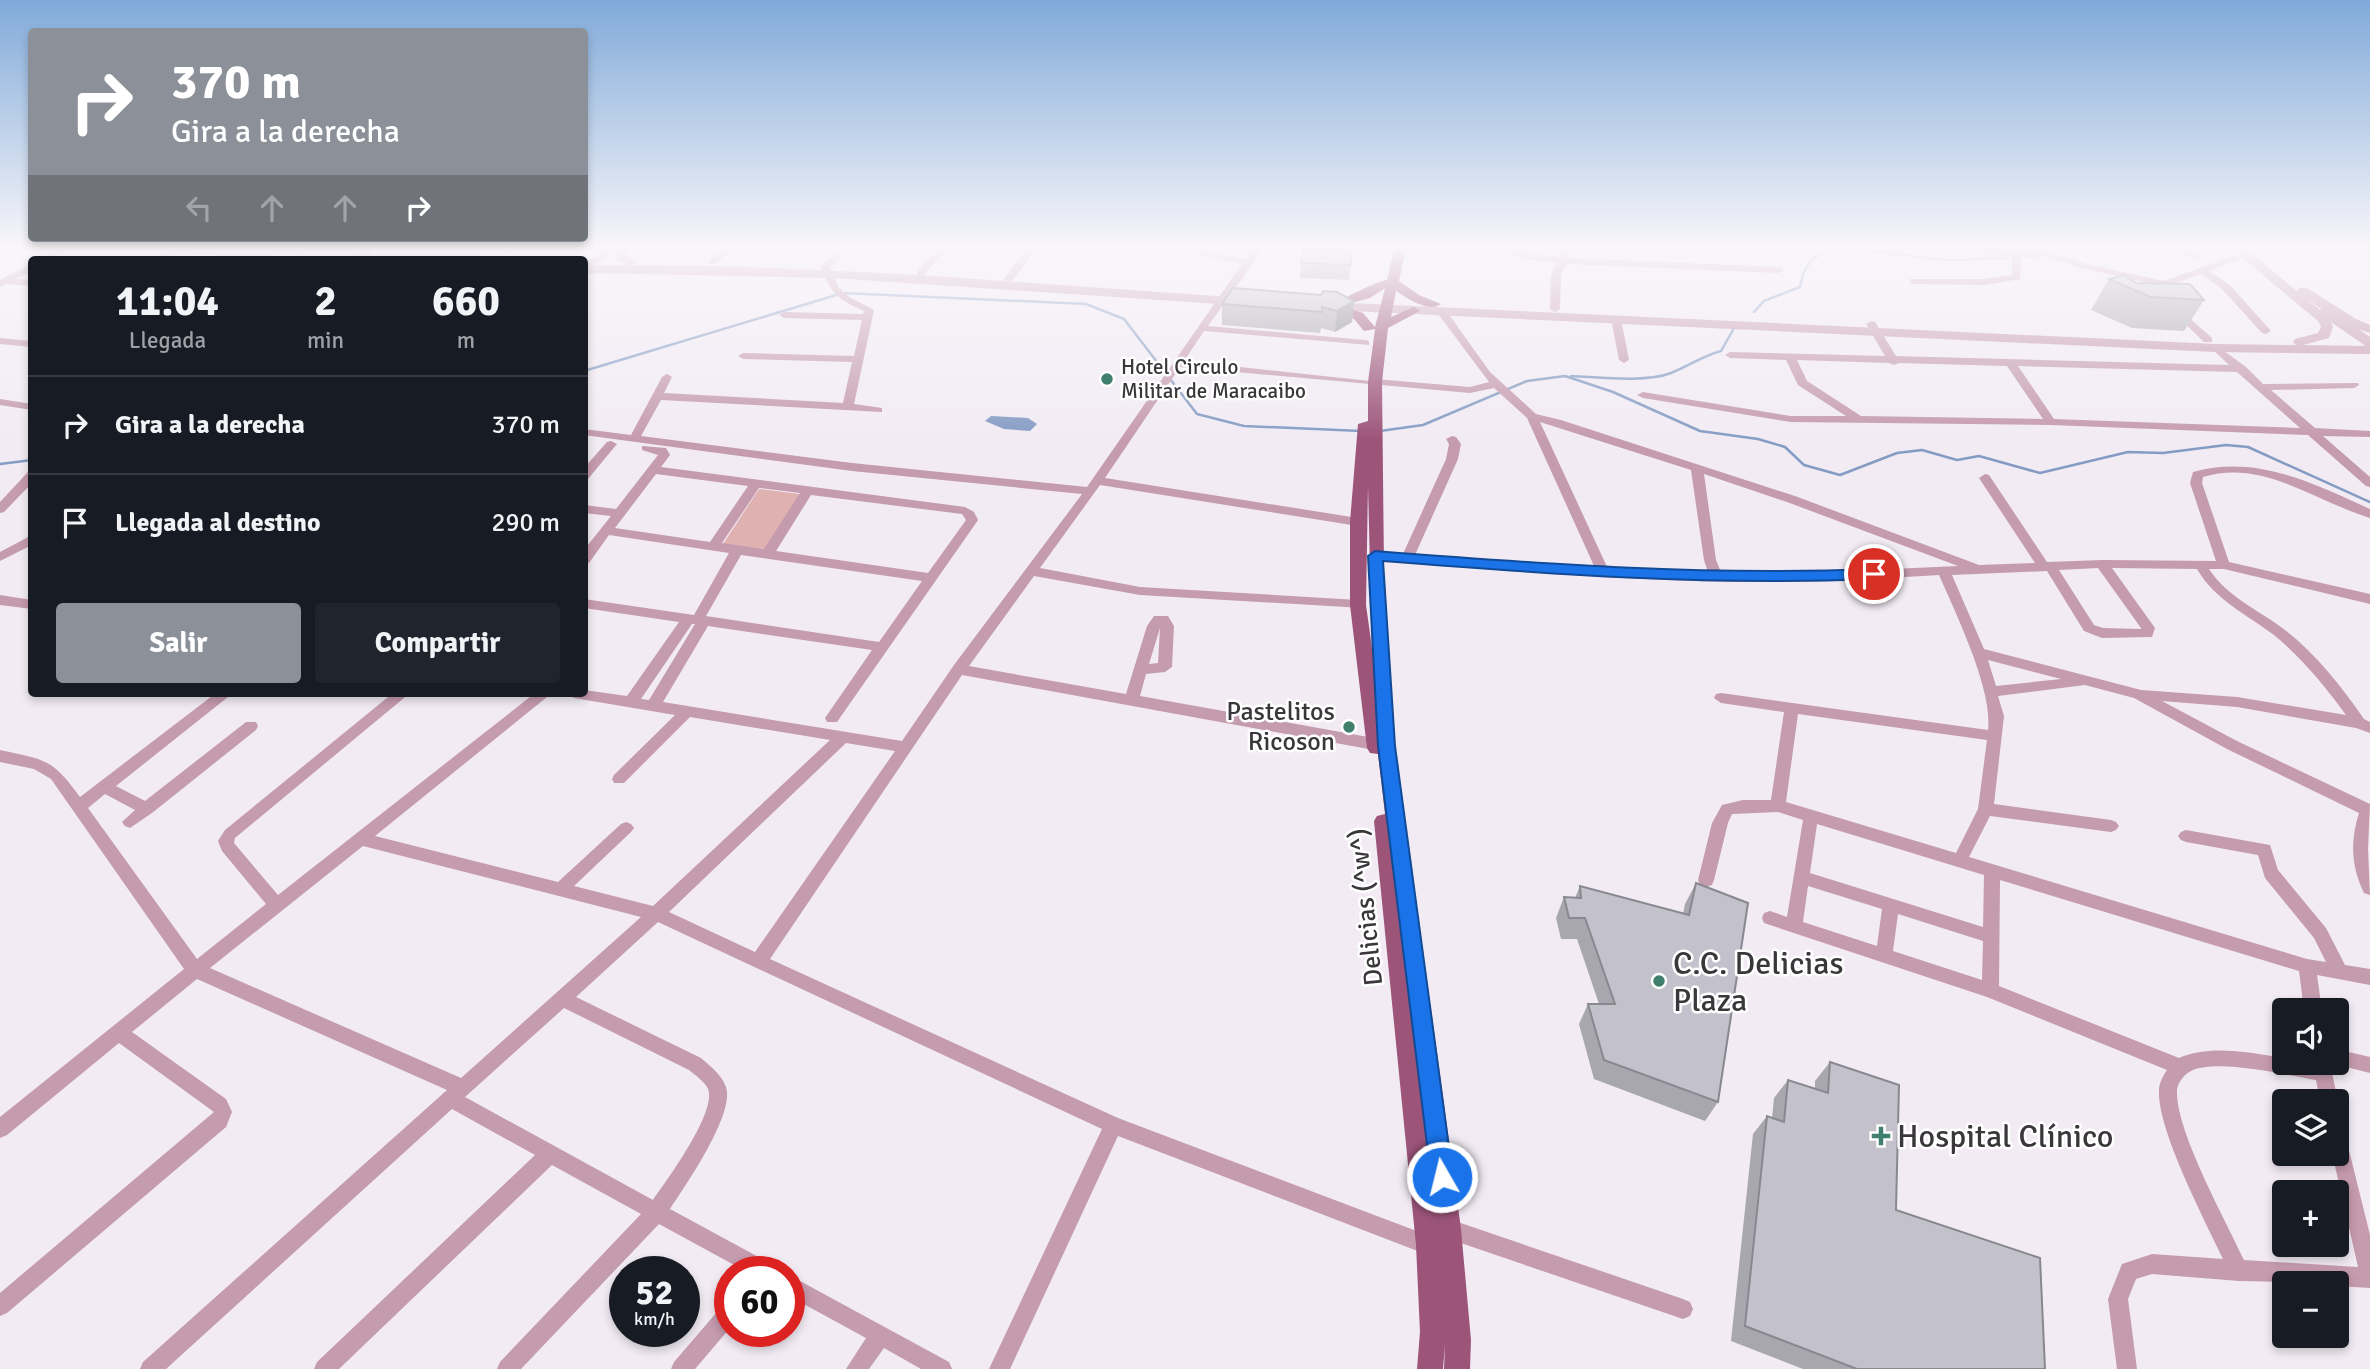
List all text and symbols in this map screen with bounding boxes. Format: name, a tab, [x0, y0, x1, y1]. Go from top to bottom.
text: 370 m	[171, 52, 301, 112]
icon: right	[56, 56, 147, 147]
text: Gira a la derecha	[171, 112, 400, 151]
icon: left	[180, 189, 218, 227]
icon: ahead	[253, 189, 291, 227]
icon: ahead	[326, 189, 364, 227]
icon: right	[399, 189, 437, 227]
text: 11:04	[116, 276, 219, 327]
text: 2	[314, 276, 337, 327]
text: 660	[432, 276, 500, 327]
text: Llegada	[129, 326, 206, 355]
text: min	[307, 326, 344, 355]
text: m	[457, 326, 475, 355]
place label: Hotel Circulo Militar de Maracaibo	[1121, 354, 1306, 404]
marker: Hotel Circulo Militar de Maracaibo	[1099, 371, 1115, 387]
icon: right	[56, 406, 94, 444]
text: Gira a la derecha	[115, 409, 305, 441]
text: 370 m	[491, 409, 560, 441]
icon: arrive	[56, 504, 94, 542]
text: Llegada al destino	[115, 507, 321, 539]
text: 290 m	[491, 507, 560, 539]
pin	[1844, 544, 1904, 604]
icon: arrive	[1855, 555, 1893, 593]
button: Salir	[56, 603, 301, 683]
button: Compartir	[315, 603, 560, 683]
place label: Pastelitos Ricoson	[1226, 696, 1335, 758]
marker: Pastelitos Ricoson	[1341, 719, 1357, 735]
street label: Delicias (^w^)	[1342, 827, 1390, 987]
place label: C.C. Delicias Plaza	[1673, 944, 1844, 1020]
marker: C.C. Delicias Plaza	[1651, 973, 1667, 989]
map controls	[2272, 998, 2349, 1348]
button: sound	[2272, 998, 2349, 1075]
button: layers	[2272, 1089, 2349, 1166]
place label: Hospital Clínico	[1897, 1117, 2113, 1156]
marker: Hospital Clínico	[1871, 1126, 1891, 1146]
position arrow	[1405, 1140, 1479, 1214]
button: +	[2272, 1180, 2349, 1257]
speed limit sign: 60	[714, 1256, 805, 1347]
text: 52	[636, 1271, 673, 1314]
button: −	[2272, 1271, 2349, 1348]
text: km/h	[634, 1308, 675, 1330]

